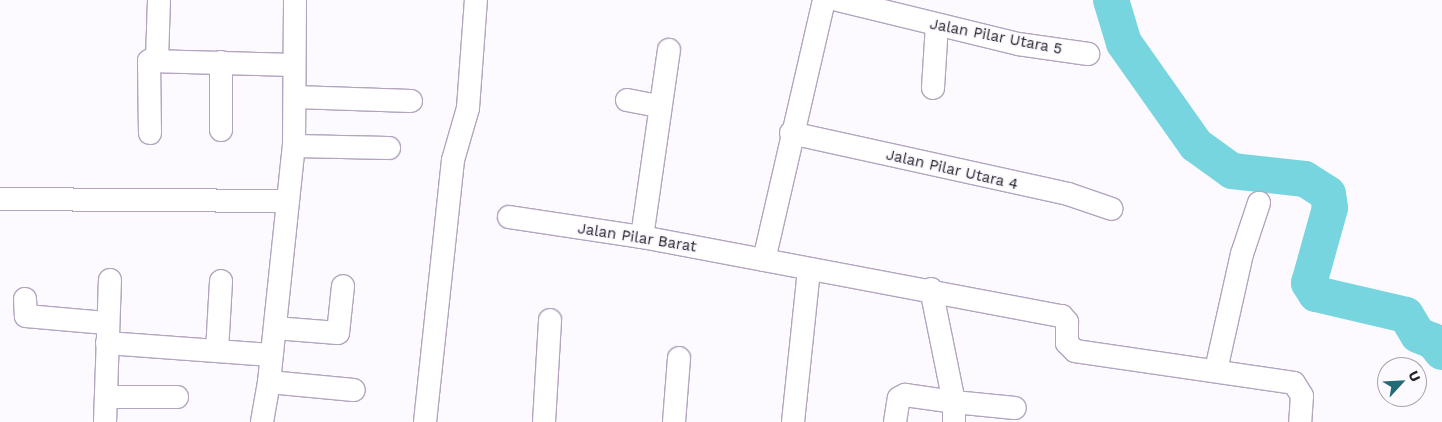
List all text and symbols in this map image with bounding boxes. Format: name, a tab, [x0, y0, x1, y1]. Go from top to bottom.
street label: Jalan Pilar Utara 5	[928, 15, 1064, 59]
street label: Jalan Pilar Utara 4	[884, 146, 1020, 194]
street label: Jalan Pilar Barat	[576, 220, 698, 256]
north arrow	[1377, 357, 1427, 407]
text: U	[1405, 368, 1424, 384]

